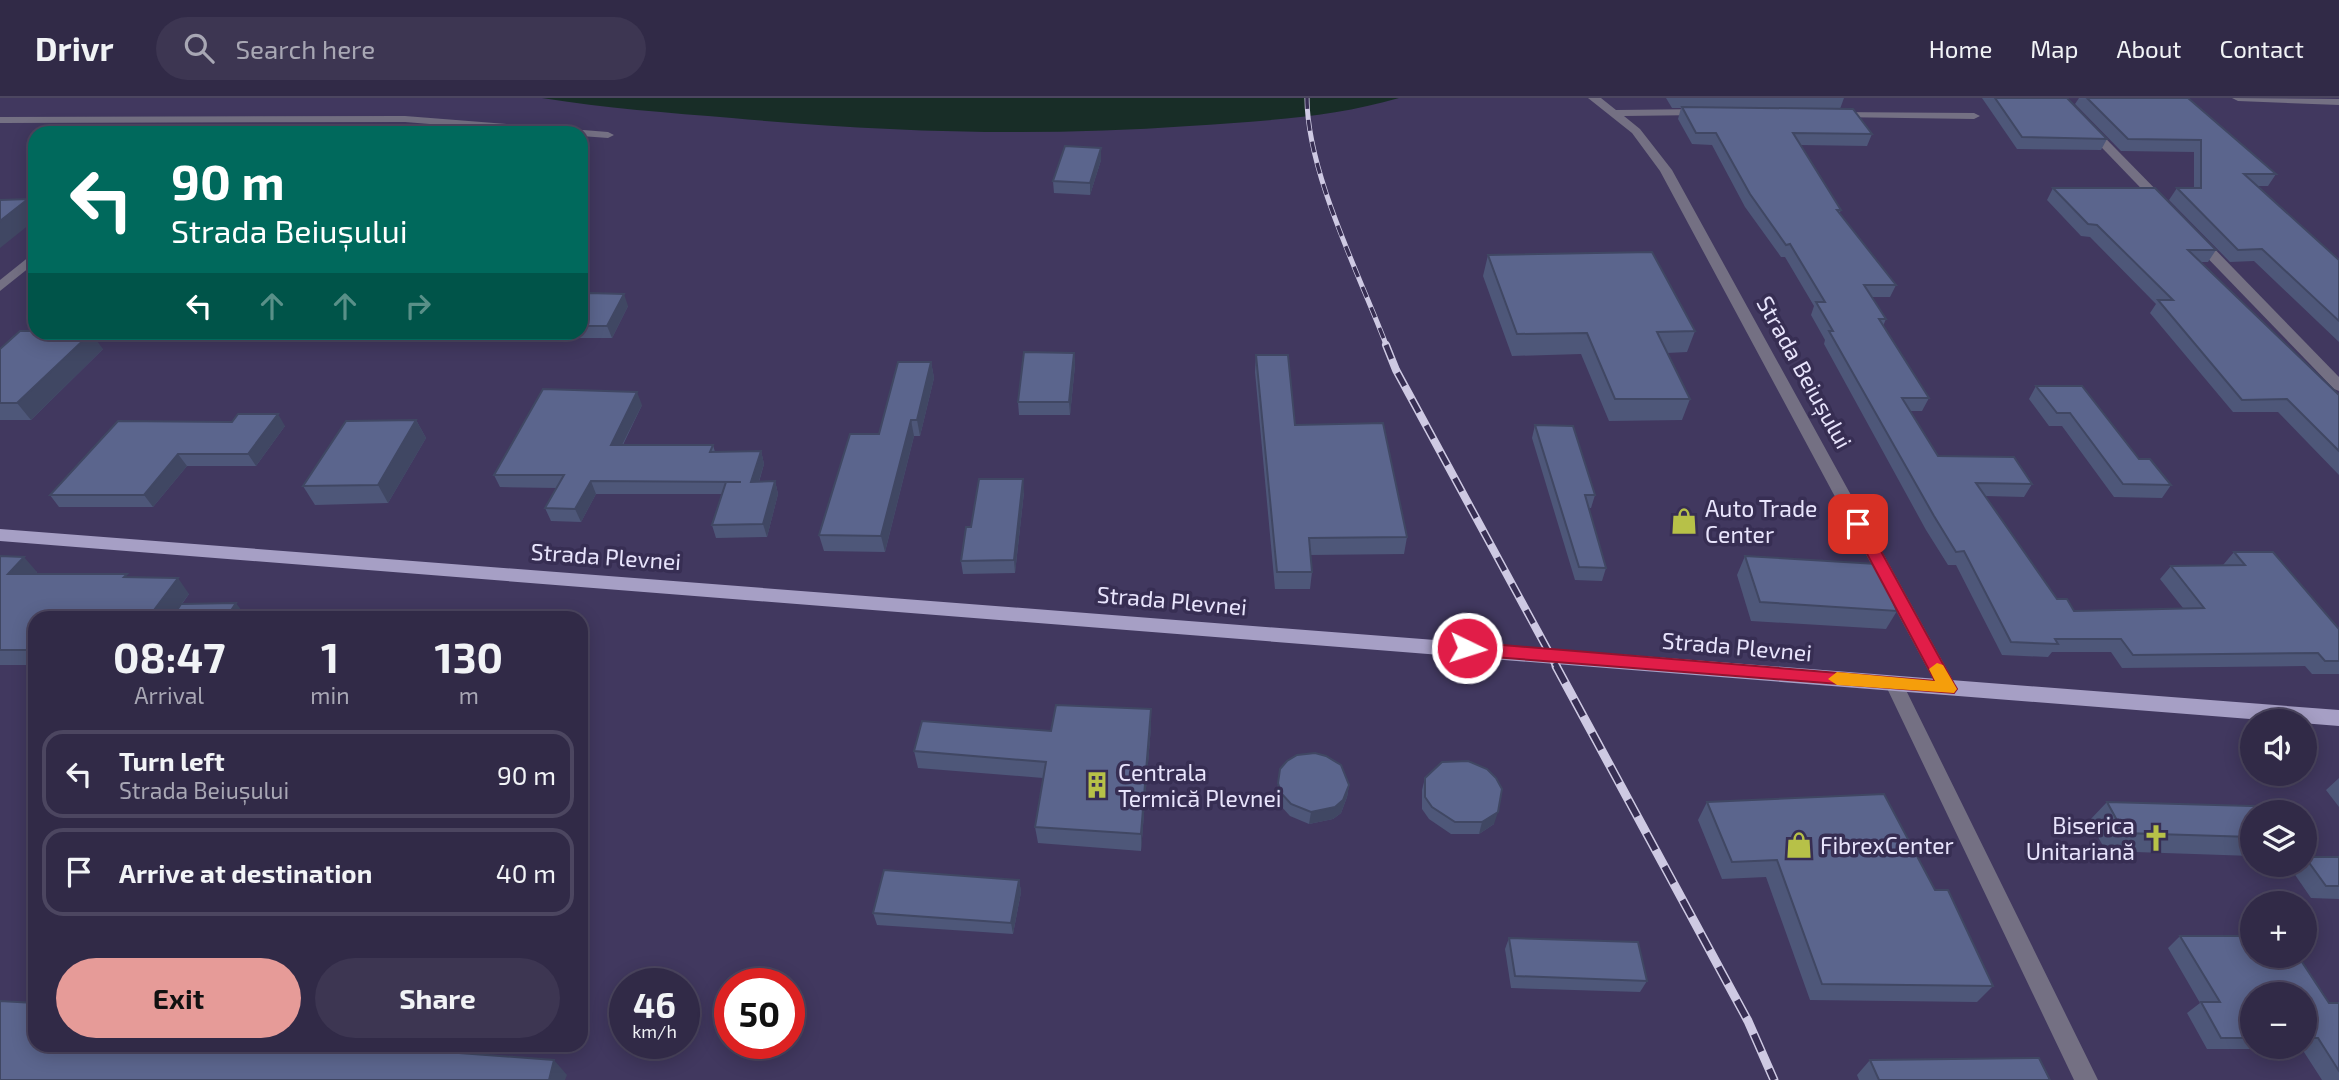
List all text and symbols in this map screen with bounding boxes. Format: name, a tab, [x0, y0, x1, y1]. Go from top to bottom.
search box	[156, 17, 646, 80]
text: Drivr	[35, 28, 114, 68]
icon: search	[180, 29, 218, 67]
text: Search here	[236, 33, 375, 64]
text: Home	[1929, 34, 1992, 63]
text: Map	[2030, 34, 2078, 63]
text: About	[2116, 34, 2182, 63]
text: Contact	[2220, 34, 2304, 63]
text: 90 m	[171, 151, 285, 210]
icon: left	[56, 154, 147, 245]
text: Strada Beiușului	[171, 211, 408, 249]
icon: left	[180, 287, 218, 325]
icon: ahead	[253, 287, 291, 325]
icon: ahead	[326, 287, 364, 325]
icon: right	[399, 287, 437, 325]
street label: Strada Beiușului	[1750, 291, 1858, 454]
place label: Auto Trade Center	[1705, 494, 1817, 548]
pin	[1828, 494, 1888, 554]
icon: arrive	[1839, 505, 1877, 543]
shop icon: Auto Trade Center	[1669, 506, 1699, 536]
street label: Strada Plevnei	[530, 537, 682, 575]
street label: Strada Plevnei	[1096, 579, 1248, 621]
position arrow	[1430, 611, 1504, 685]
street label: Strada Plevnei	[1661, 625, 1813, 667]
text: 08:47	[113, 631, 225, 681]
text: 1	[321, 631, 339, 681]
text: 130	[435, 631, 503, 681]
text: Arrival	[134, 681, 204, 709]
text: min	[310, 681, 350, 709]
text: m	[459, 681, 479, 709]
map controls	[2240, 709, 2317, 1059]
button: sound	[2240, 709, 2317, 786]
text: Turn left	[119, 745, 225, 776]
icon: left	[60, 755, 98, 793]
place label: Centrala Termică Plevnei	[1118, 758, 1282, 812]
text: 90 m	[497, 759, 556, 790]
building icon: Centrala Termică Plevnei	[1082, 770, 1112, 800]
text: Strada Beiușului	[119, 776, 289, 804]
button: layers	[2240, 800, 2317, 877]
place label: Biserica Unitariană	[2026, 811, 2135, 865]
church icon: Biserica Unitariană	[2141, 823, 2171, 853]
shop icon: FibrexCenter	[1784, 830, 1814, 860]
place label: FibrexCenter	[1820, 831, 1954, 859]
icon: arrive	[60, 853, 98, 891]
text: Arrive at destination	[119, 857, 372, 888]
text: 40 m	[496, 857, 556, 888]
button: +	[2240, 891, 2317, 968]
button: Exit	[56, 958, 301, 1038]
button: Share	[315, 958, 560, 1038]
speed limit sign: 50	[714, 968, 805, 1059]
button: −	[2240, 982, 2317, 1059]
text: 46	[633, 983, 676, 1025]
text: km/h	[632, 1020, 677, 1042]

